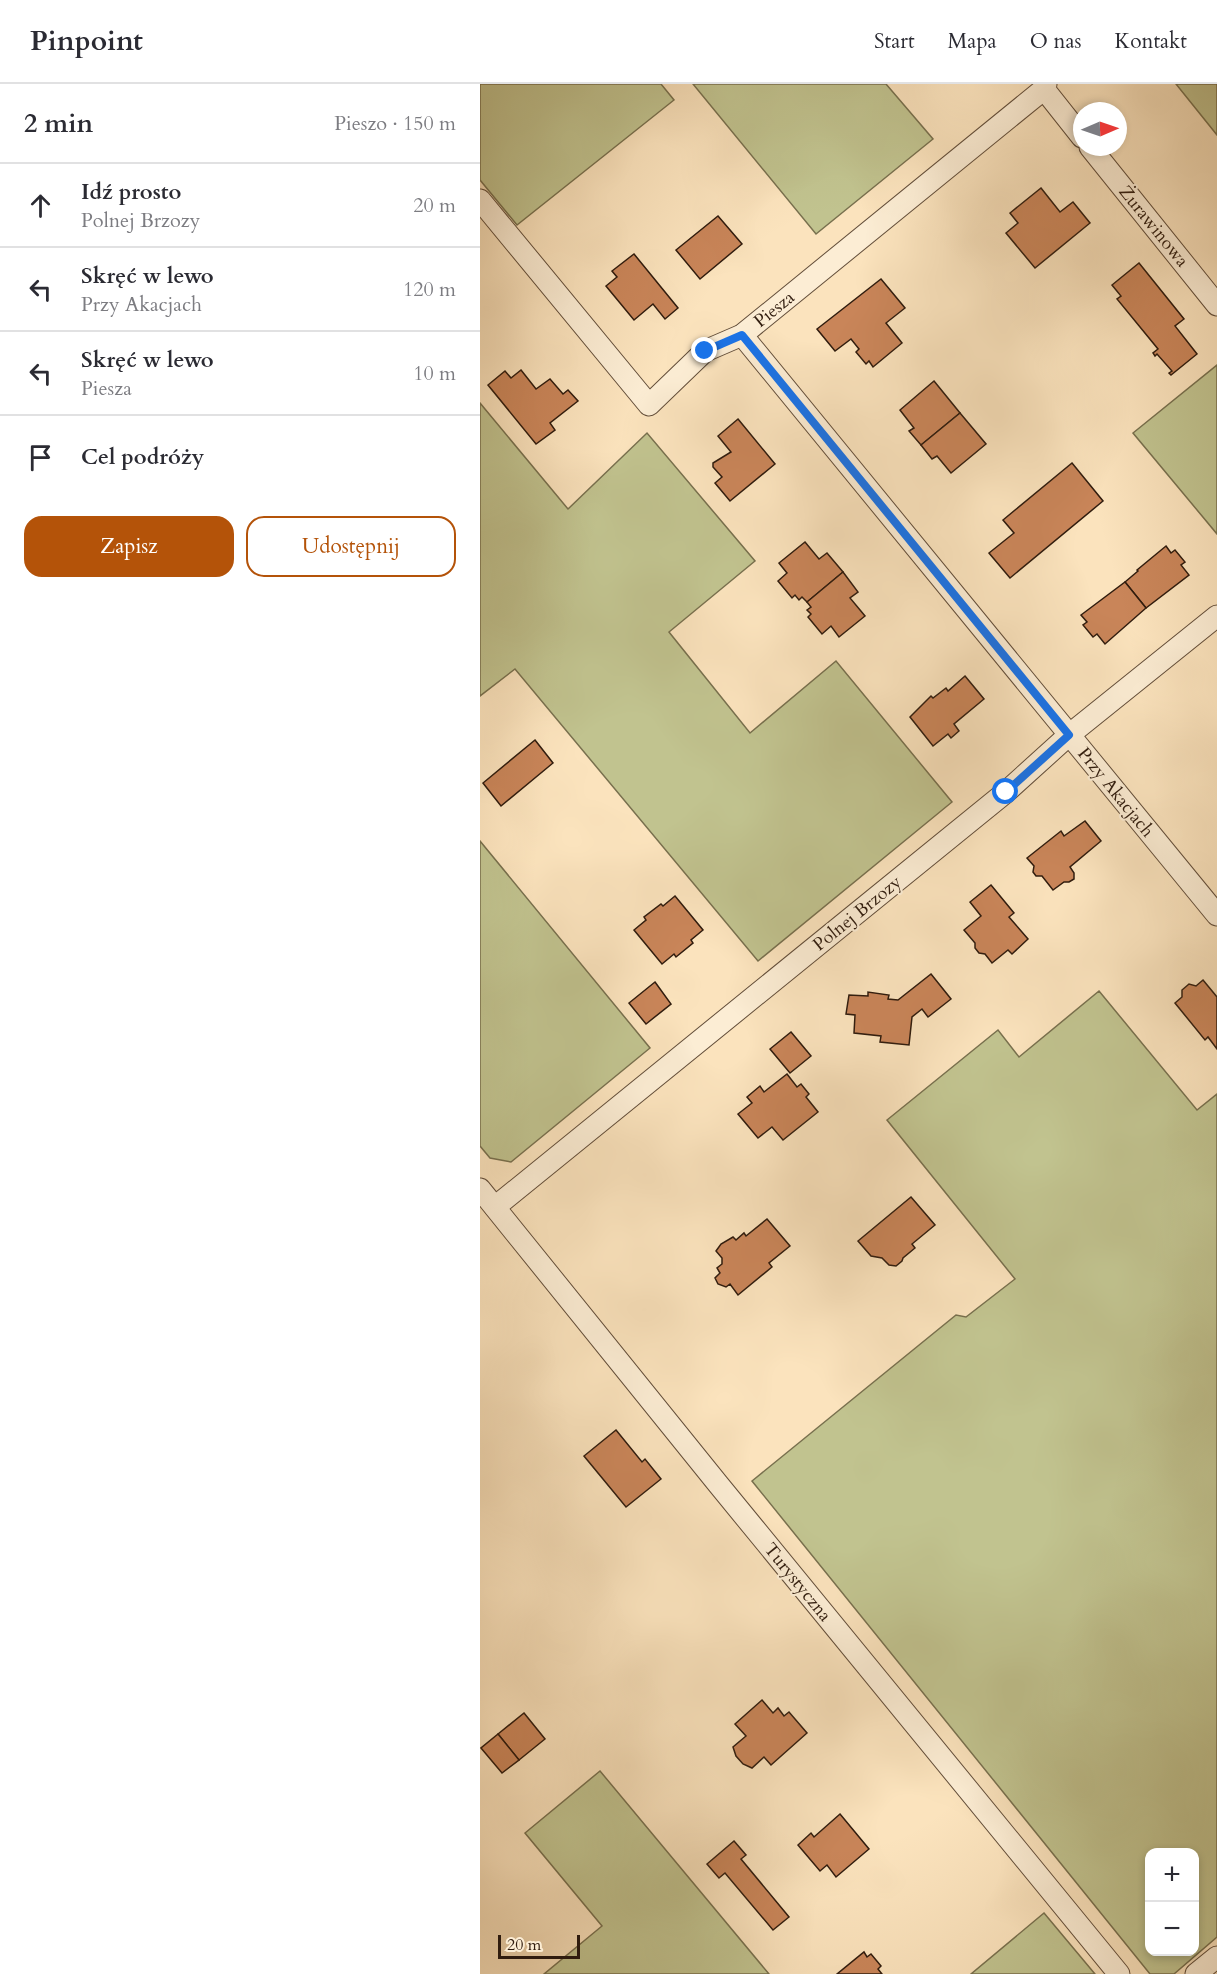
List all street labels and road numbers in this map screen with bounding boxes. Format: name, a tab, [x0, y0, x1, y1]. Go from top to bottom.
street label: Żurawinowa	[1113, 180, 1195, 273]
street label: Piesza	[749, 285, 800, 333]
street label: Przy Akacjach	[1072, 742, 1160, 843]
street label: Polnej Brzozy	[808, 870, 907, 957]
street label: Turystyczna	[758, 1538, 837, 1627]

